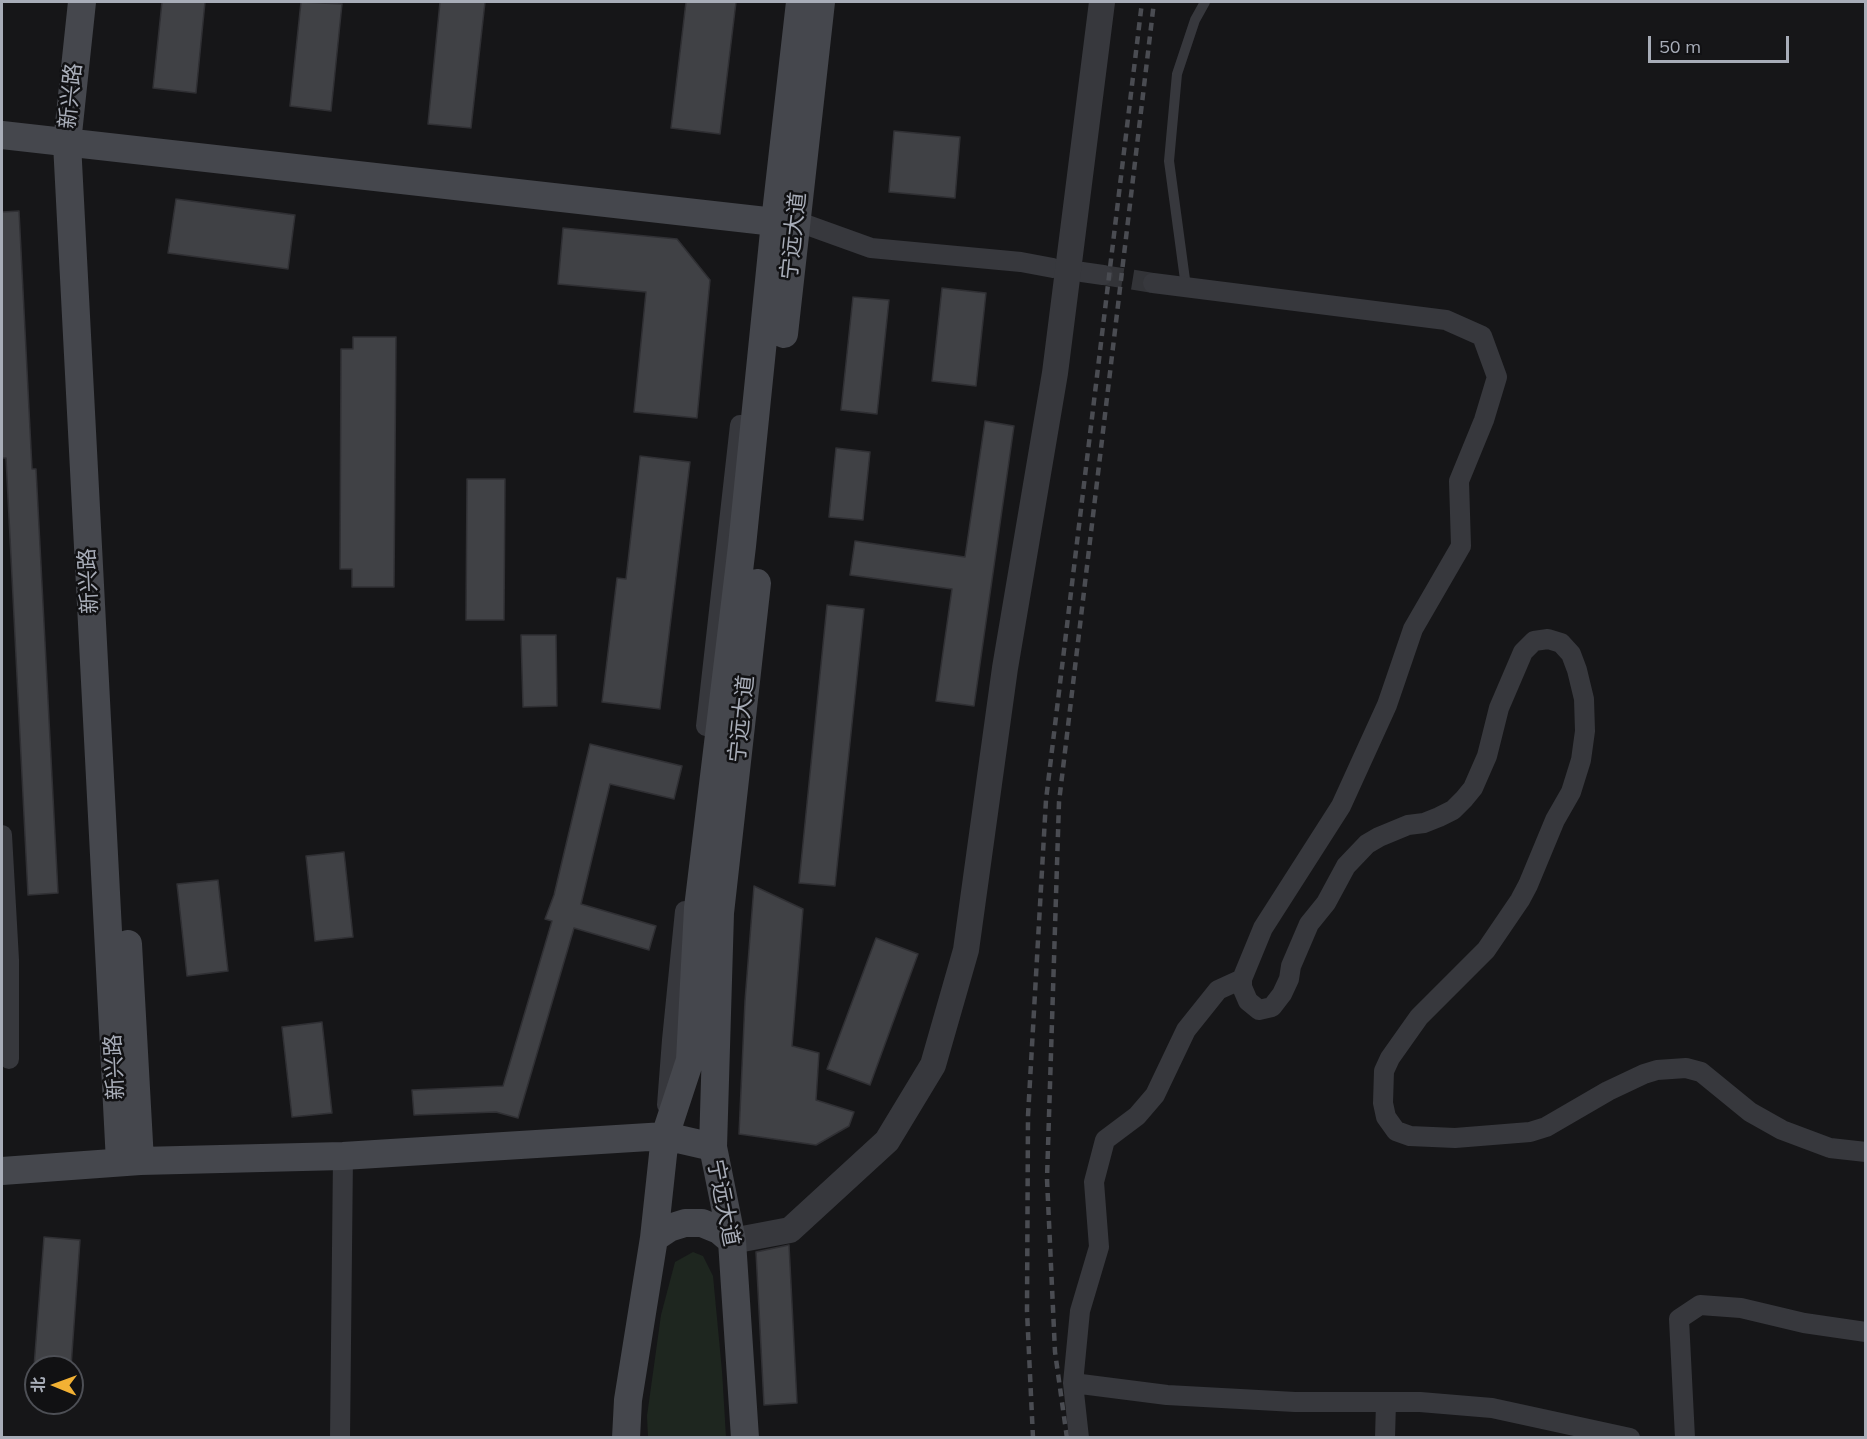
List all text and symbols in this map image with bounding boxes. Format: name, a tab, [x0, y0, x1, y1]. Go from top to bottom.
scale bar	[1651, 24, 1792, 62]
text: 50 m	[1659, 35, 1701, 58]
street label: 新兴路	[54, 62, 88, 130]
street label: 宁远大道	[776, 191, 812, 281]
street label: 新兴路	[74, 547, 104, 615]
street label: 宁远大道	[724, 674, 760, 764]
street label: 新兴路	[100, 1033, 130, 1101]
street label: 宁远大道	[702, 1157, 744, 1249]
north arrow	[24, 1355, 84, 1415]
text: 北	[28, 1377, 48, 1393]

